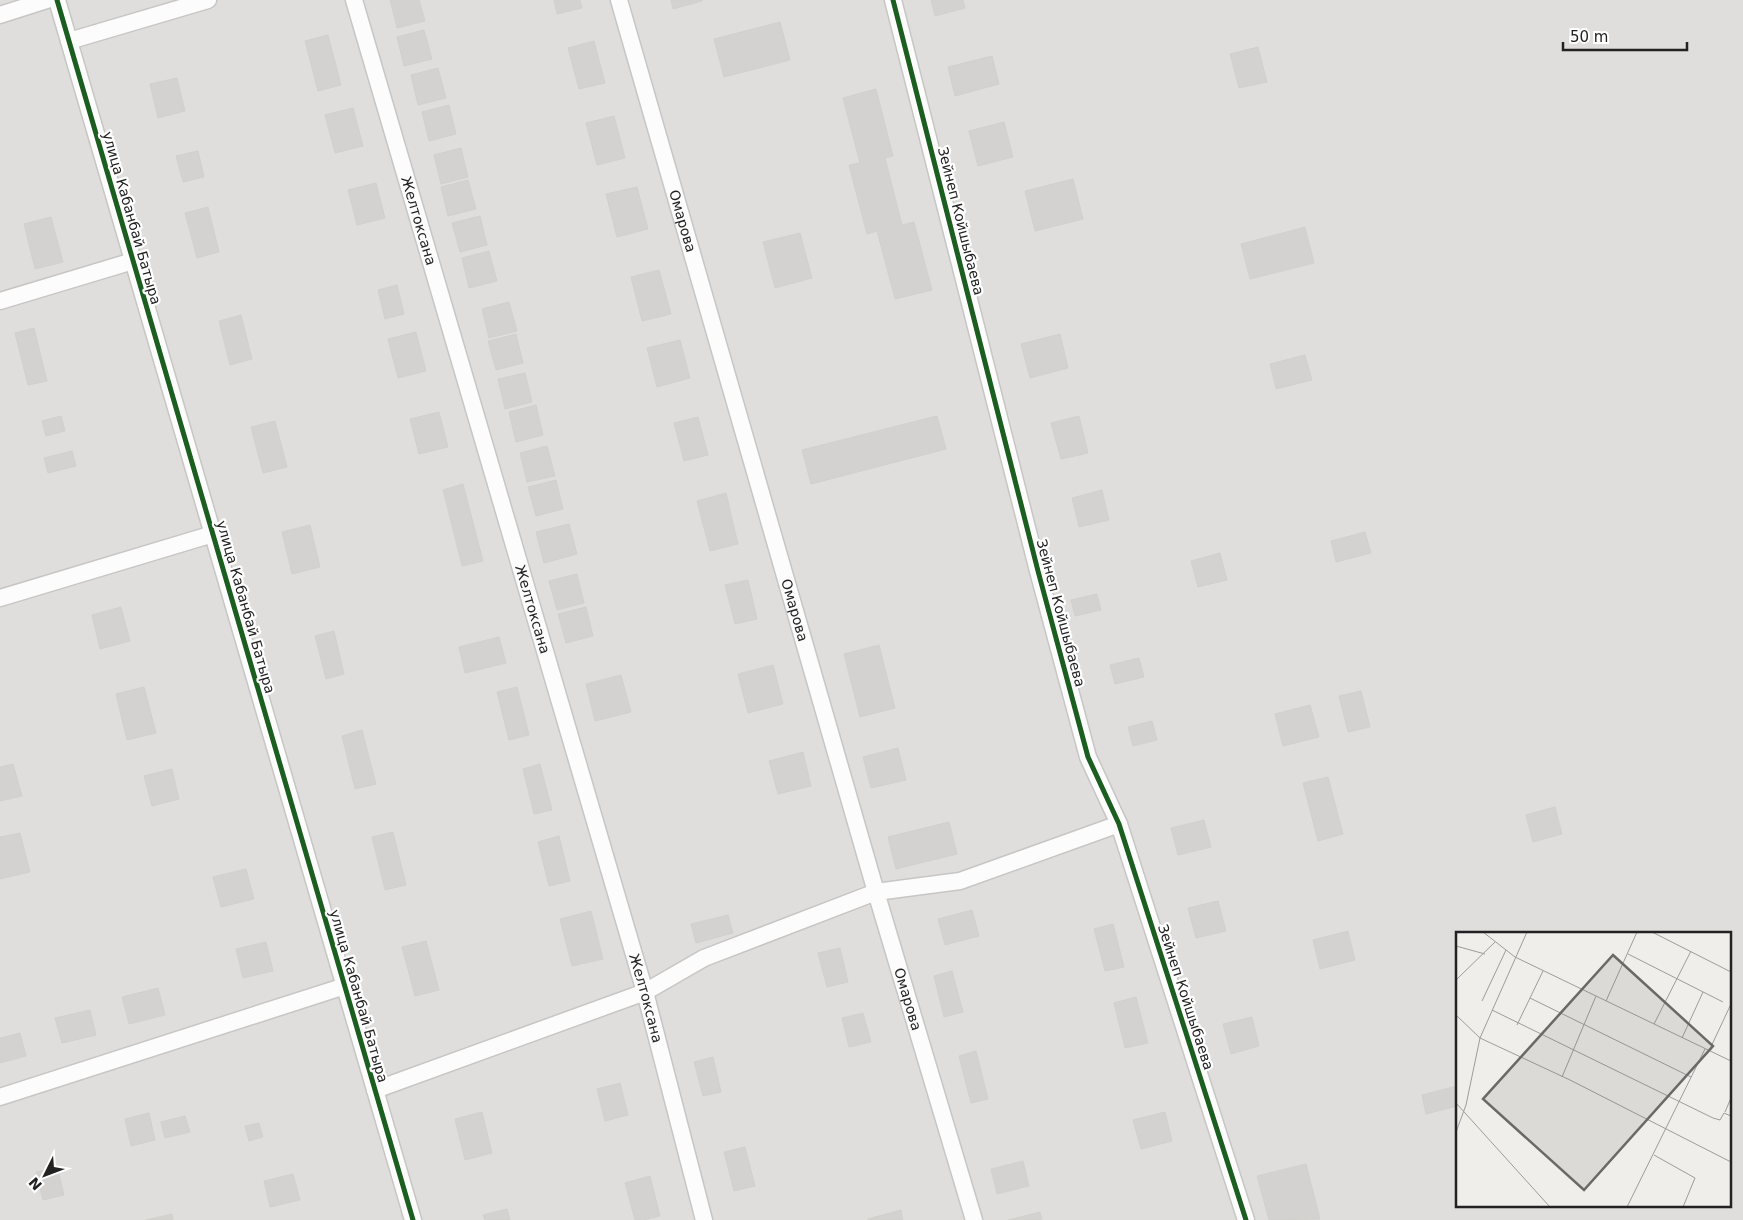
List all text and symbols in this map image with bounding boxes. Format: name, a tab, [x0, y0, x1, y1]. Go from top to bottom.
scale bar	[1563, 20, 1687, 52]
text: 50 m	[1570, 28, 1608, 46]
street label: улица Кабанбай Батыра	[100, 130, 164, 306]
street label: Зейнеп Койшыбаева	[935, 145, 987, 297]
street label: Желтоксана	[398, 174, 439, 267]
street label: Омарова	[666, 188, 699, 254]
street label: улица Кабанбай Батыра	[214, 519, 278, 695]
street label: Зейнеп Койшыбаева	[1034, 537, 1088, 689]
street label: Желтоксана	[512, 563, 553, 656]
street label: Омарова	[778, 577, 811, 643]
street label: улица Кабанбай Батыра	[327, 908, 391, 1084]
street label: Зейнеп Койшыбаева	[1155, 922, 1217, 1072]
inset map	[1456, 932, 1730, 1208]
street label: Желтоксана	[626, 952, 666, 1045]
street label: Омарова	[891, 966, 925, 1032]
north arrow	[20, 1150, 70, 1200]
text: N	[25, 1174, 45, 1193]

